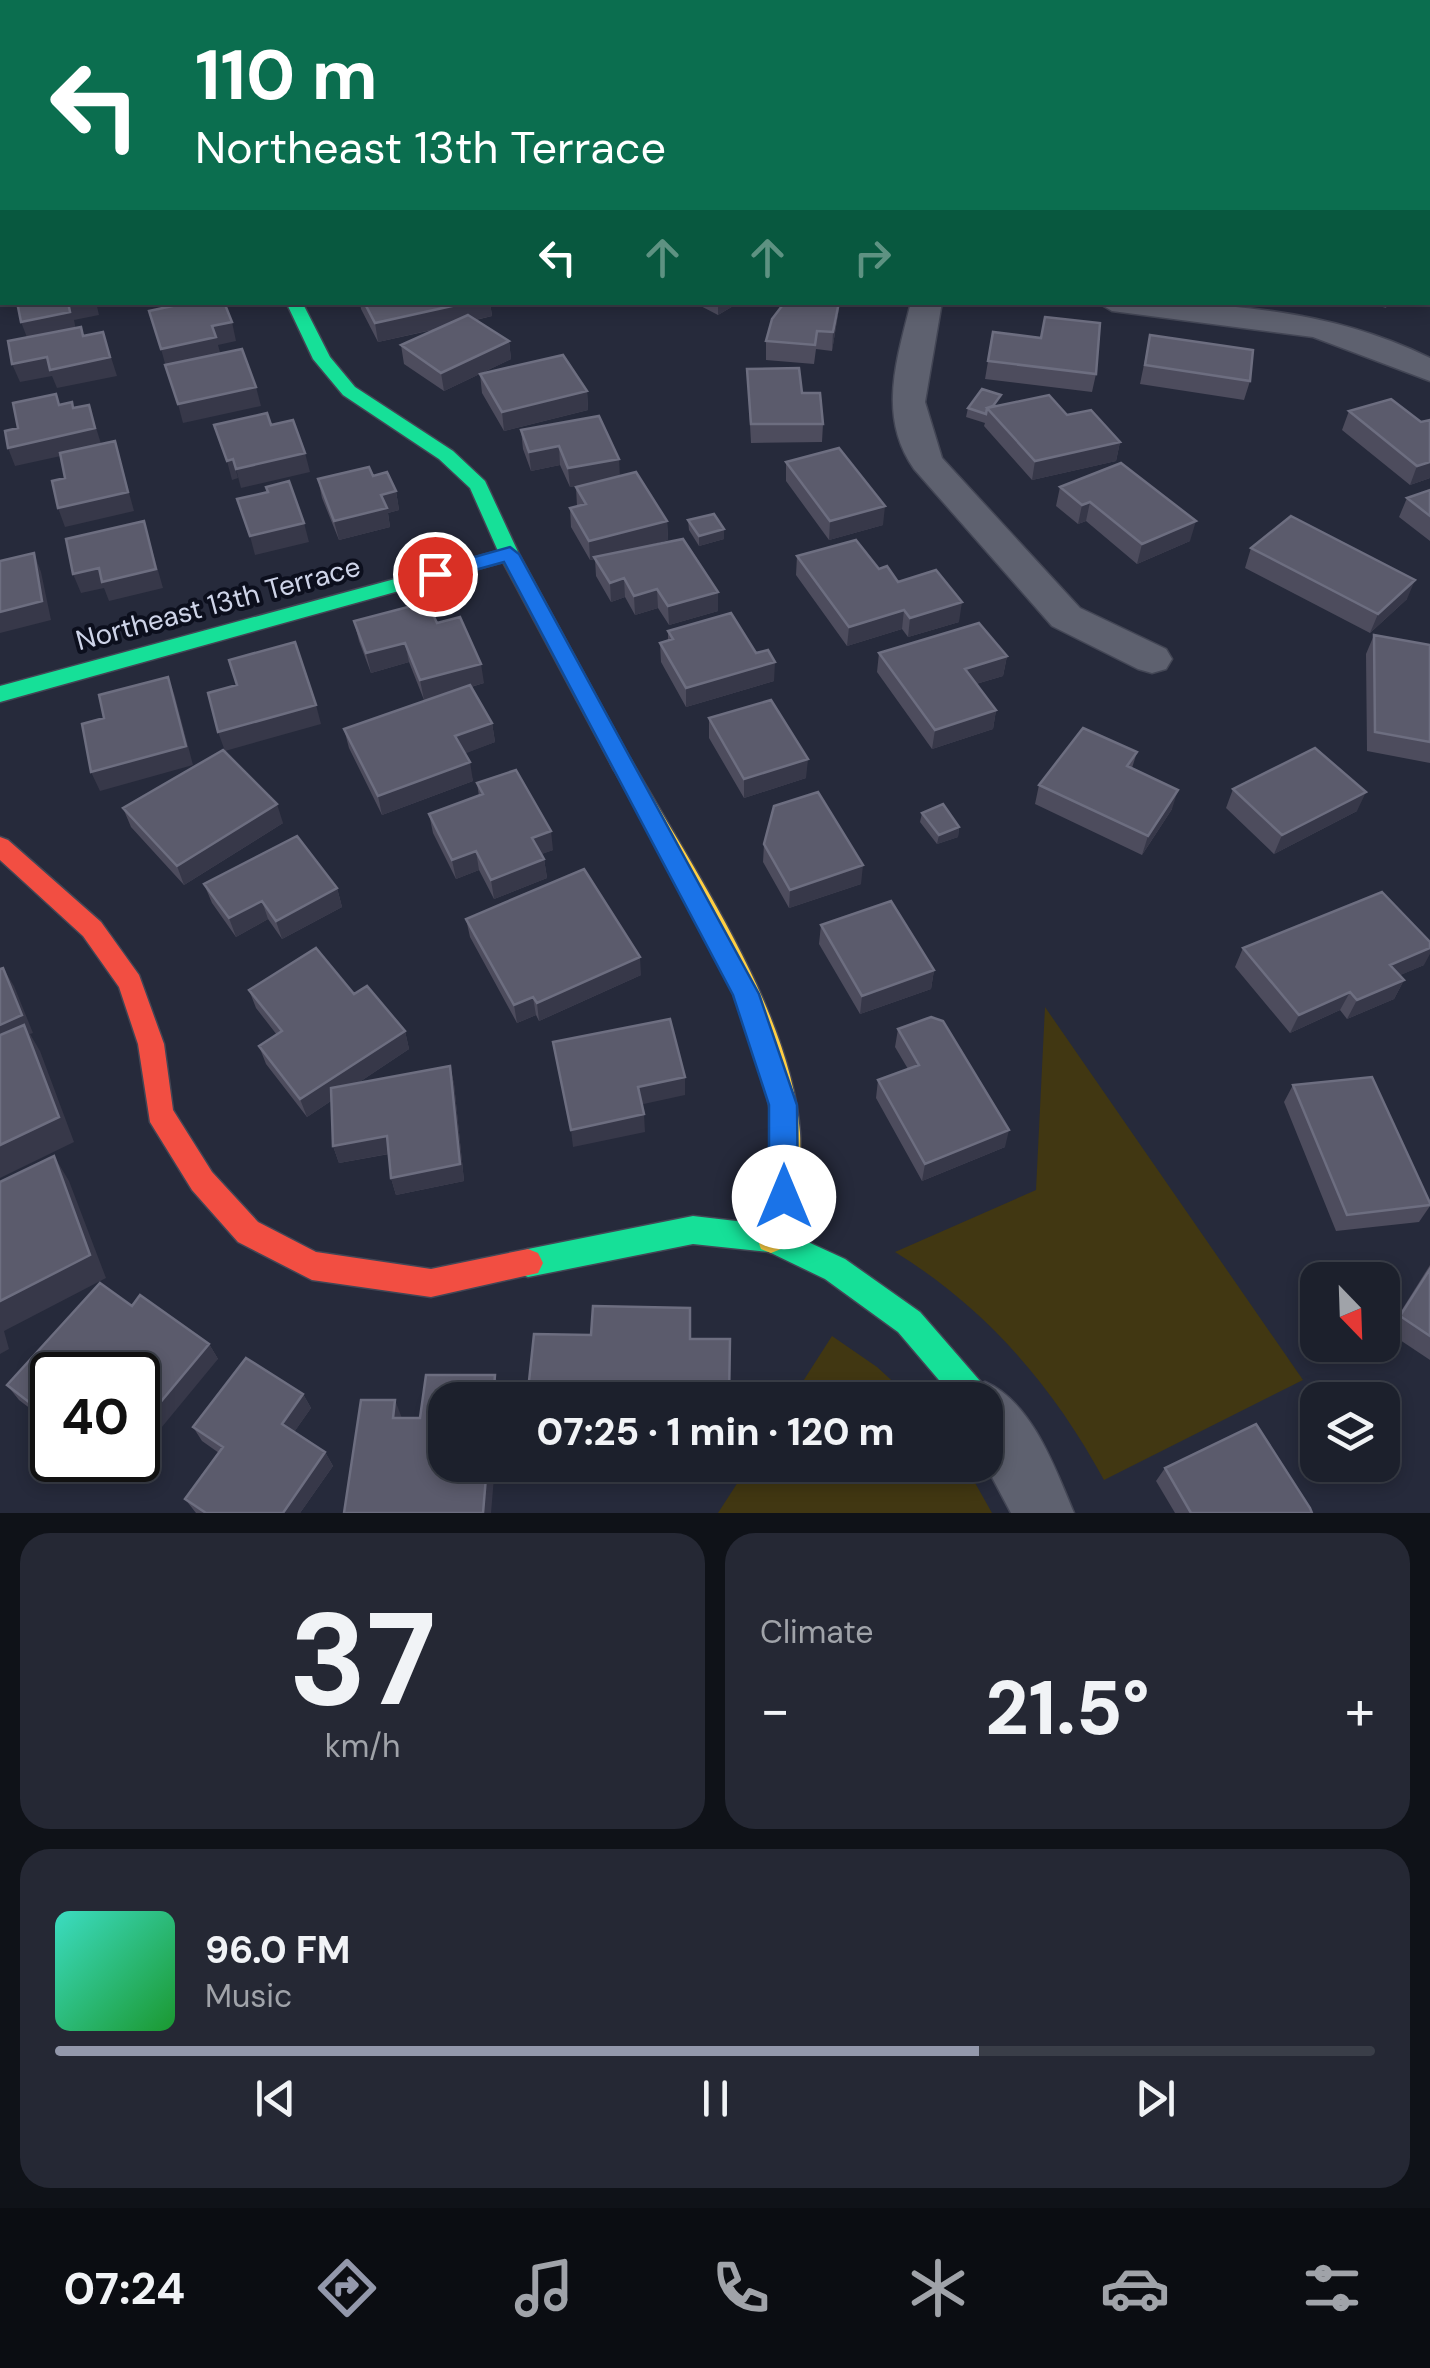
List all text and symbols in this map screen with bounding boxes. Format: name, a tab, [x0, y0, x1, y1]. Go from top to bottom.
text: 110 m	[195, 30, 378, 121]
icon: left	[30, 40, 160, 170]
text: Northeast 13th Terrace	[195, 118, 666, 177]
icon: left	[530, 230, 585, 285]
icon: ahead	[635, 230, 690, 285]
icon: ahead	[740, 230, 795, 285]
icon: right	[845, 230, 900, 285]
pin	[393, 532, 478, 617]
icon: arrive	[408, 547, 463, 602]
street label: Northeast 13th Terrace	[72, 548, 365, 659]
position arrow	[732, 1145, 836, 1249]
north arrow	[1300, 1262, 1400, 1362]
map controls	[1300, 1262, 1400, 1482]
speed limit sign: 40	[30, 1352, 160, 1482]
button: layers	[1300, 1382, 1400, 1482]
text: 07:25 · 1 min · 120 m	[537, 1407, 894, 1457]
text: 37	[289, 1575, 436, 1744]
text: Climate	[760, 1611, 874, 1653]
text: 21.5°	[985, 1660, 1150, 1757]
text: −	[760, 1674, 790, 1746]
text: +	[1345, 1674, 1375, 1746]
text: km/h	[325, 1725, 400, 1767]
text: 96.0 FM	[205, 1925, 350, 1975]
text: Music	[205, 1975, 292, 2017]
icon: previous	[248, 2071, 303, 2126]
icon: pause	[688, 2071, 743, 2126]
icon: next	[1128, 2071, 1183, 2126]
icon: directions	[312, 2253, 382, 2323]
icon: music	[509, 2253, 579, 2323]
icon: phone	[706, 2253, 776, 2323]
icon: climate	[903, 2253, 973, 2323]
icon: car	[1100, 2253, 1170, 2323]
icon: filters	[1297, 2253, 1367, 2323]
text: 07:24	[63, 2259, 185, 2318]

